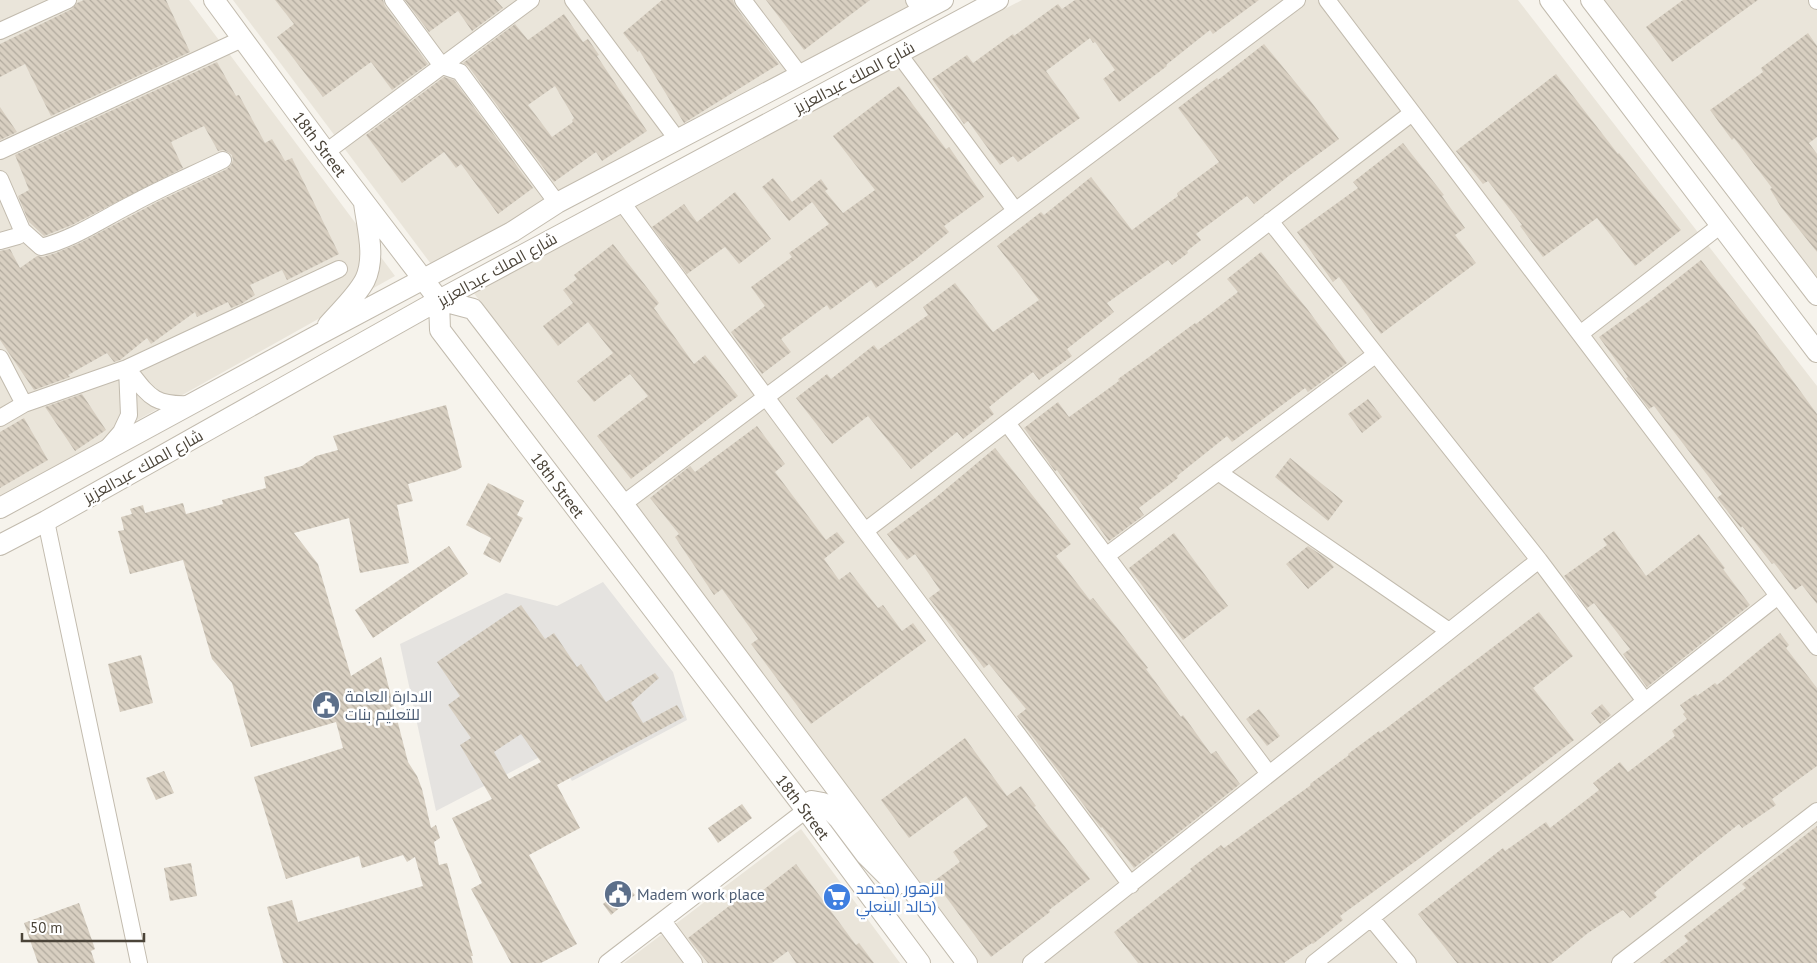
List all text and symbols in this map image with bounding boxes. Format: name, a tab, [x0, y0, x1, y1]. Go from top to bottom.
street label: شارع الملك عبدالعزيز	[789, 37, 919, 119]
street label: 18th Street	[289, 107, 351, 181]
street label: شارع الملك عبدالعزيز	[433, 228, 561, 312]
street label: شارع الملك عبدالعزيز	[79, 425, 207, 509]
street label: 18th Street	[527, 448, 589, 522]
place label: الادارة العامة للتعليم بنات	[345, 686, 433, 726]
public building icon: الادارة العامة للتعليم بنات	[311, 690, 341, 720]
street label: 18th Street	[772, 770, 834, 844]
place label: الزهور (محمد خالد البنعلي)	[856, 878, 944, 920]
public building icon: Madem work place	[603, 879, 633, 909]
supermarket icon: الزهور (محمد خالد البنعلي)	[822, 882, 852, 912]
place label: Madem work place	[637, 884, 765, 904]
scale bar	[22, 910, 145, 942]
text: 50 m	[30, 918, 63, 937]

